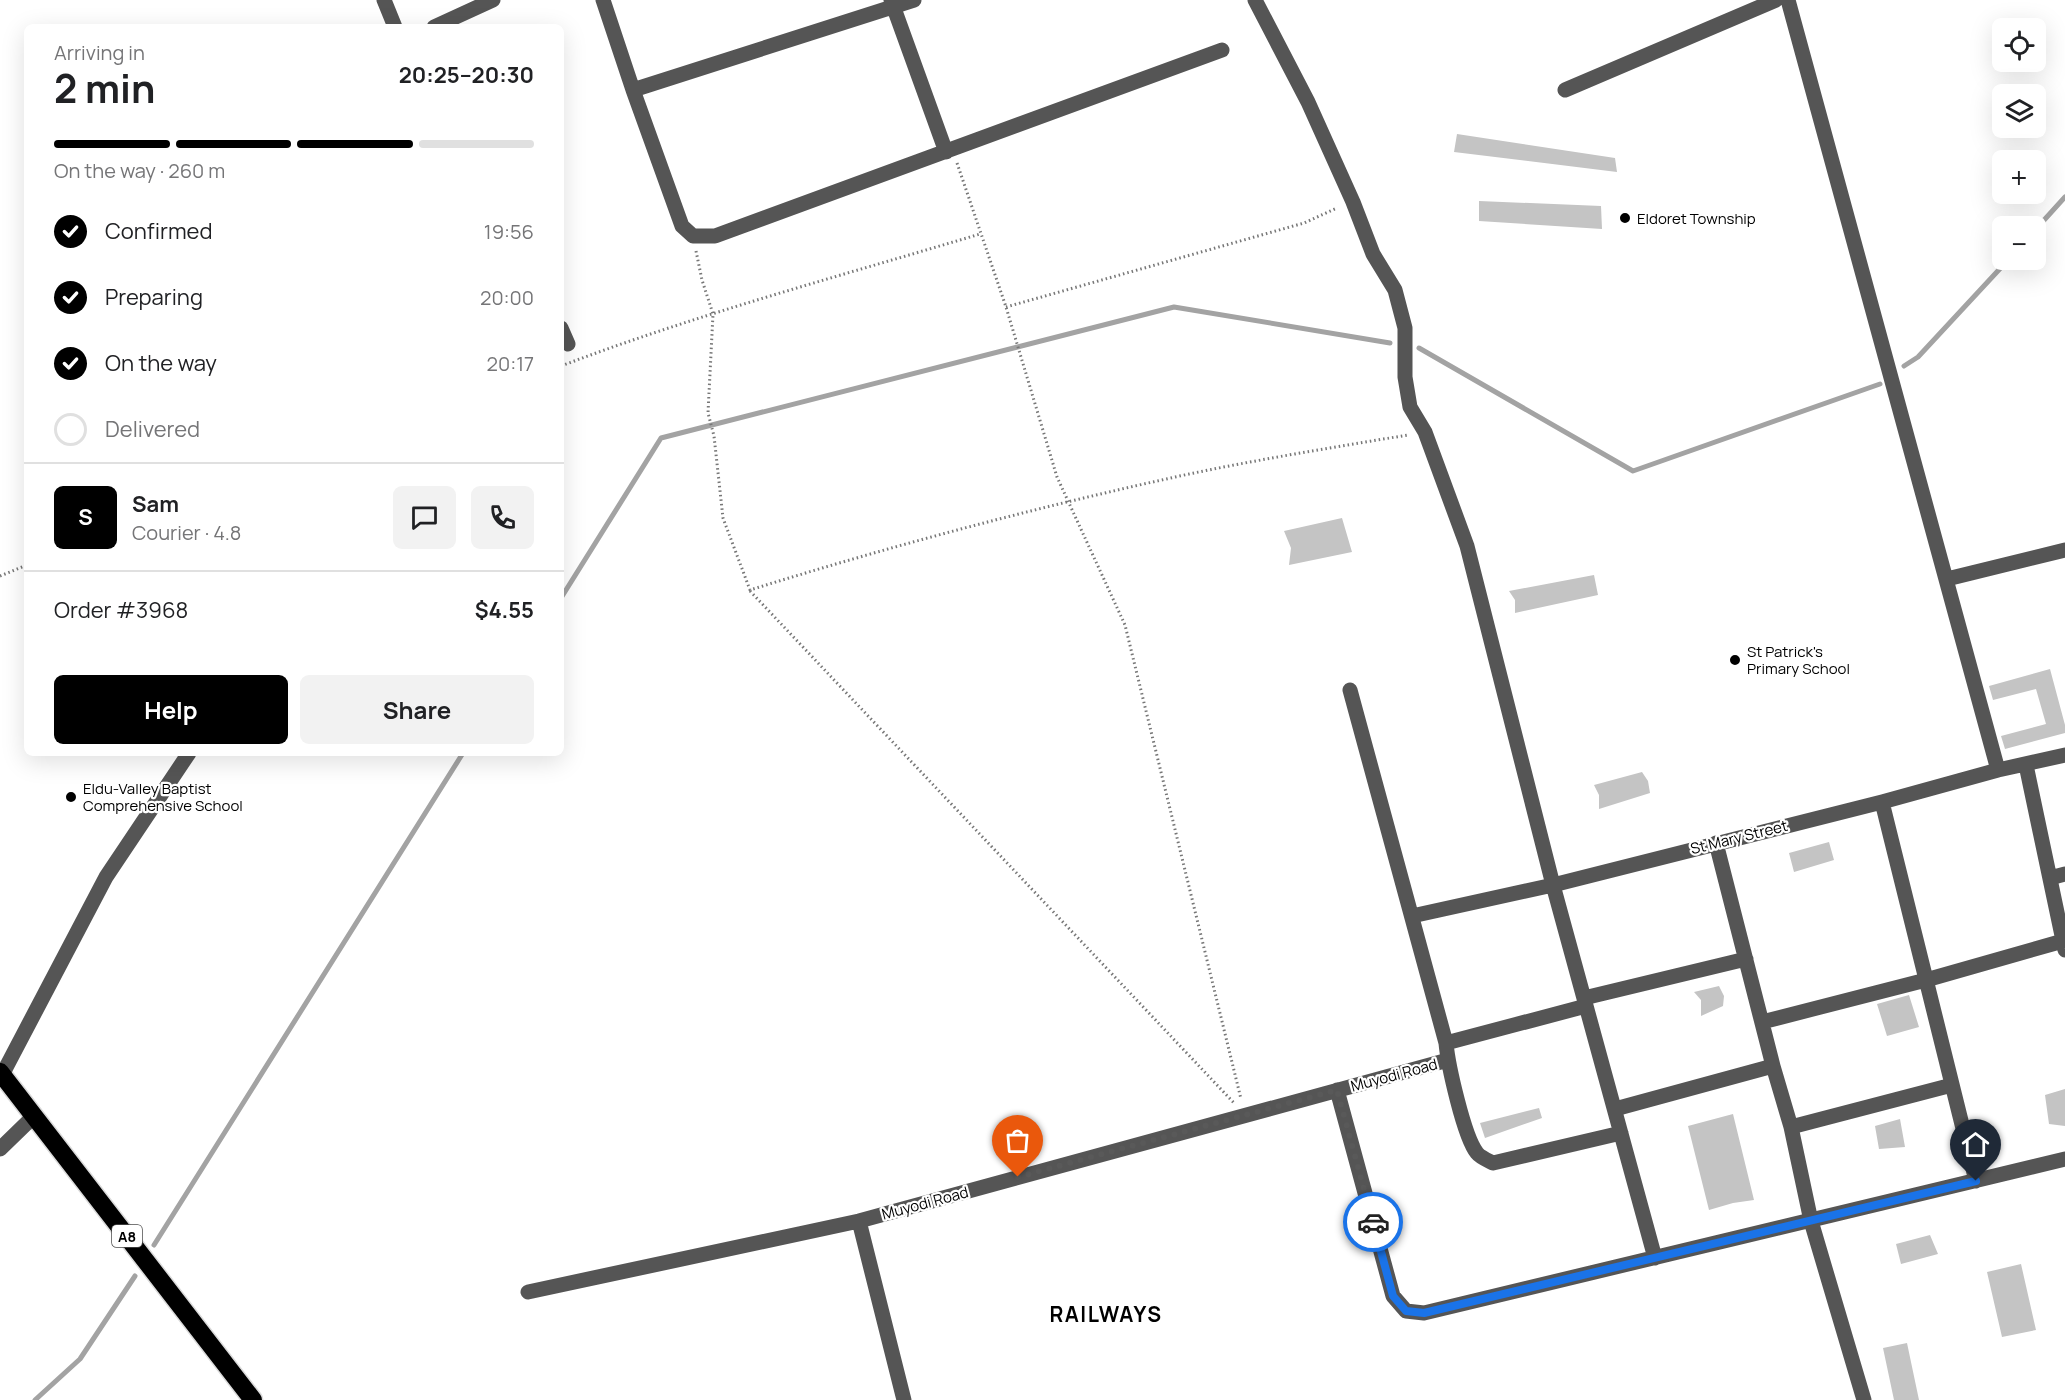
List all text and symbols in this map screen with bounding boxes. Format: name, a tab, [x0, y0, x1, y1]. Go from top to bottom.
map controls	[1992, 18, 2046, 270]
button: locate	[1992, 18, 2046, 72]
text: Arriving in	[54, 39, 145, 66]
text: 20:25–20:30	[399, 60, 534, 90]
text: 2 min	[54, 61, 155, 115]
button: layers	[1992, 84, 2046, 138]
button: +	[1992, 150, 2046, 204]
text: On the way · 260 m	[54, 157, 225, 184]
place label: Eldoret Township	[1637, 208, 1756, 229]
marker: Eldoret Township	[1618, 211, 1632, 225]
icon: check	[54, 215, 87, 248]
text: Confirmed	[105, 216, 213, 246]
button: −	[1992, 216, 2046, 270]
text: 19:56	[484, 218, 534, 245]
icon: check	[54, 281, 87, 314]
text: Preparing	[105, 282, 203, 312]
text: 20:00	[480, 284, 534, 311]
icon: check	[54, 347, 87, 380]
text: On the way	[105, 348, 217, 378]
text: 20:17	[487, 350, 534, 377]
text: Delivered	[105, 414, 200, 444]
button: chat	[393, 486, 456, 549]
button: phone	[471, 486, 534, 549]
text: Sam	[132, 489, 179, 519]
text: S	[78, 502, 93, 532]
text: Courier · 4.8	[132, 519, 241, 546]
text: Order #3968	[54, 595, 188, 625]
text: $4.55	[475, 595, 534, 625]
place label: St Patrick's Primary School	[1747, 641, 1850, 679]
marker: St Patrick's Primary School	[1728, 653, 1742, 667]
button: Help	[54, 675, 288, 744]
button: Share	[300, 675, 534, 744]
place label: Eldu-Valley Baptist Comprehensive School	[83, 778, 243, 816]
marker: Eldu-Valley Baptist Comprehensive School	[64, 790, 78, 804]
street label: St Mary Street	[1688, 815, 1790, 859]
street label: Muyodi Road	[1348, 1053, 1440, 1097]
pin	[992, 1115, 1043, 1177]
pin	[1950, 1119, 2001, 1181]
icon: bag	[1001, 1124, 1034, 1157]
icon: home	[1959, 1128, 1992, 1161]
street label: Muyodi Road	[879, 1181, 971, 1225]
courier	[1343, 1192, 1403, 1252]
icon: car	[1357, 1206, 1390, 1239]
road number: A8	[112, 1225, 142, 1247]
district label: RAILWAYS	[1049, 1300, 1163, 1328]

